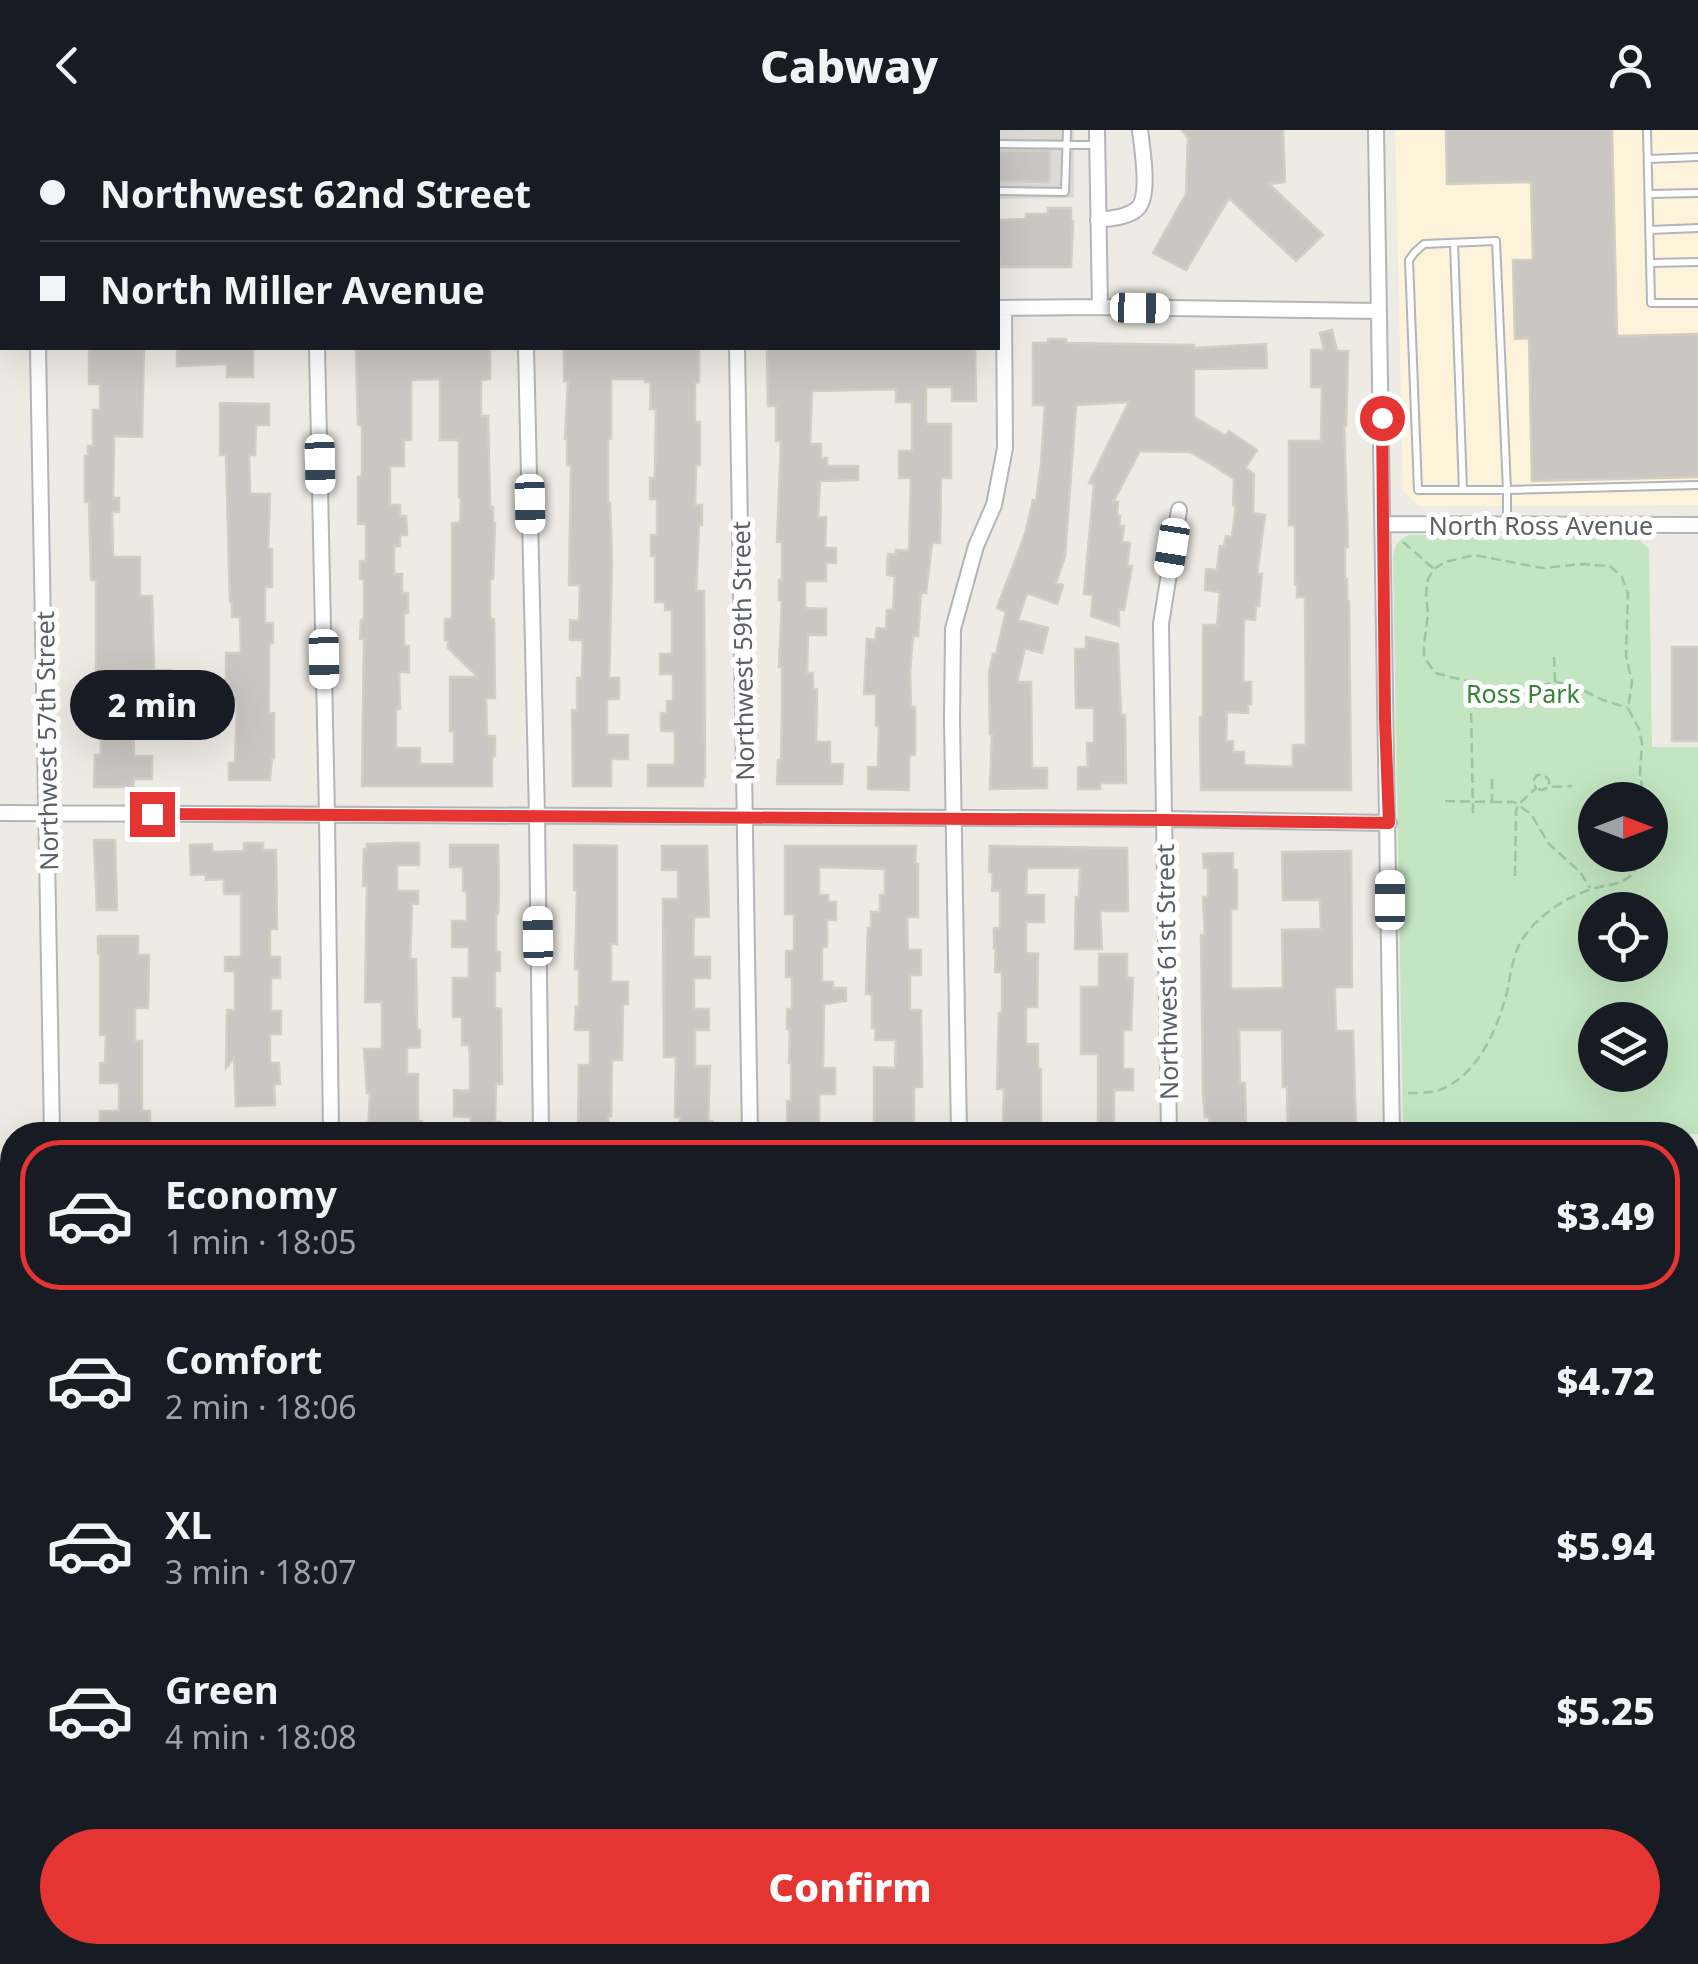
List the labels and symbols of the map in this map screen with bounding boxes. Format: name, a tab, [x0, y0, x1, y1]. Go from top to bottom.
car	[1110, 292, 1170, 324]
route start	[1360, 396, 1405, 441]
car	[304, 434, 336, 494]
car	[514, 474, 546, 534]
street label: North Ross Avenue	[1429, 508, 1653, 542]
car	[1152, 516, 1192, 580]
street label: Northwest 59th Street	[723, 521, 761, 781]
street label: Northwest 57th Street	[27, 611, 65, 871]
car	[308, 629, 340, 689]
callout: 2 min	[70, 669, 234, 739]
park label: Ross Park	[1466, 676, 1581, 710]
north arrow	[1578, 782, 1668, 872]
route end	[130, 792, 175, 837]
street label: Northwest 61st Street	[1147, 844, 1185, 1100]
car	[1375, 870, 1405, 930]
car	[522, 906, 554, 966]

